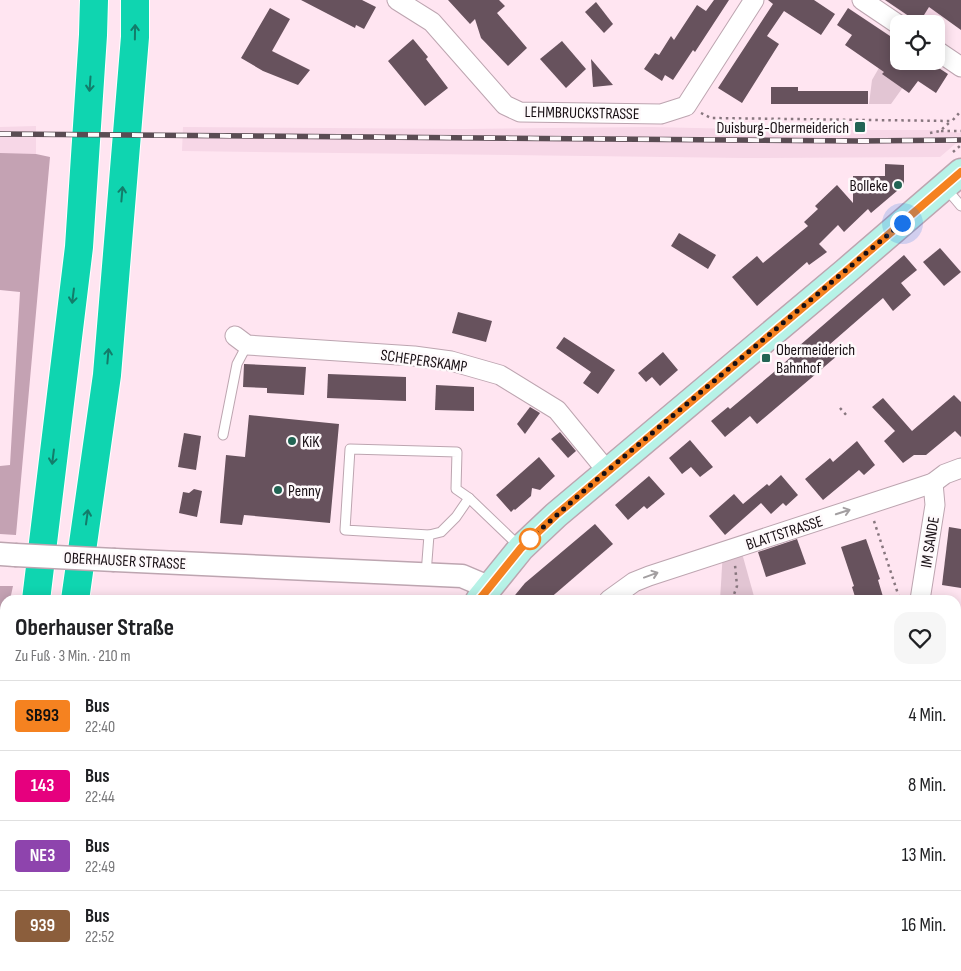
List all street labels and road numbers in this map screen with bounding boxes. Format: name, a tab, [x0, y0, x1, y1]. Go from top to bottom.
street label: LEHMBRUCKSTRASSE	[524, 103, 640, 124]
street label: SCHEPERSKAMP	[379, 346, 469, 377]
street label: BLATTSTRASSE	[744, 512, 825, 555]
street label: IM SANDE	[917, 515, 944, 569]
street label: OBERHAUSER STRASSE	[63, 549, 187, 574]

